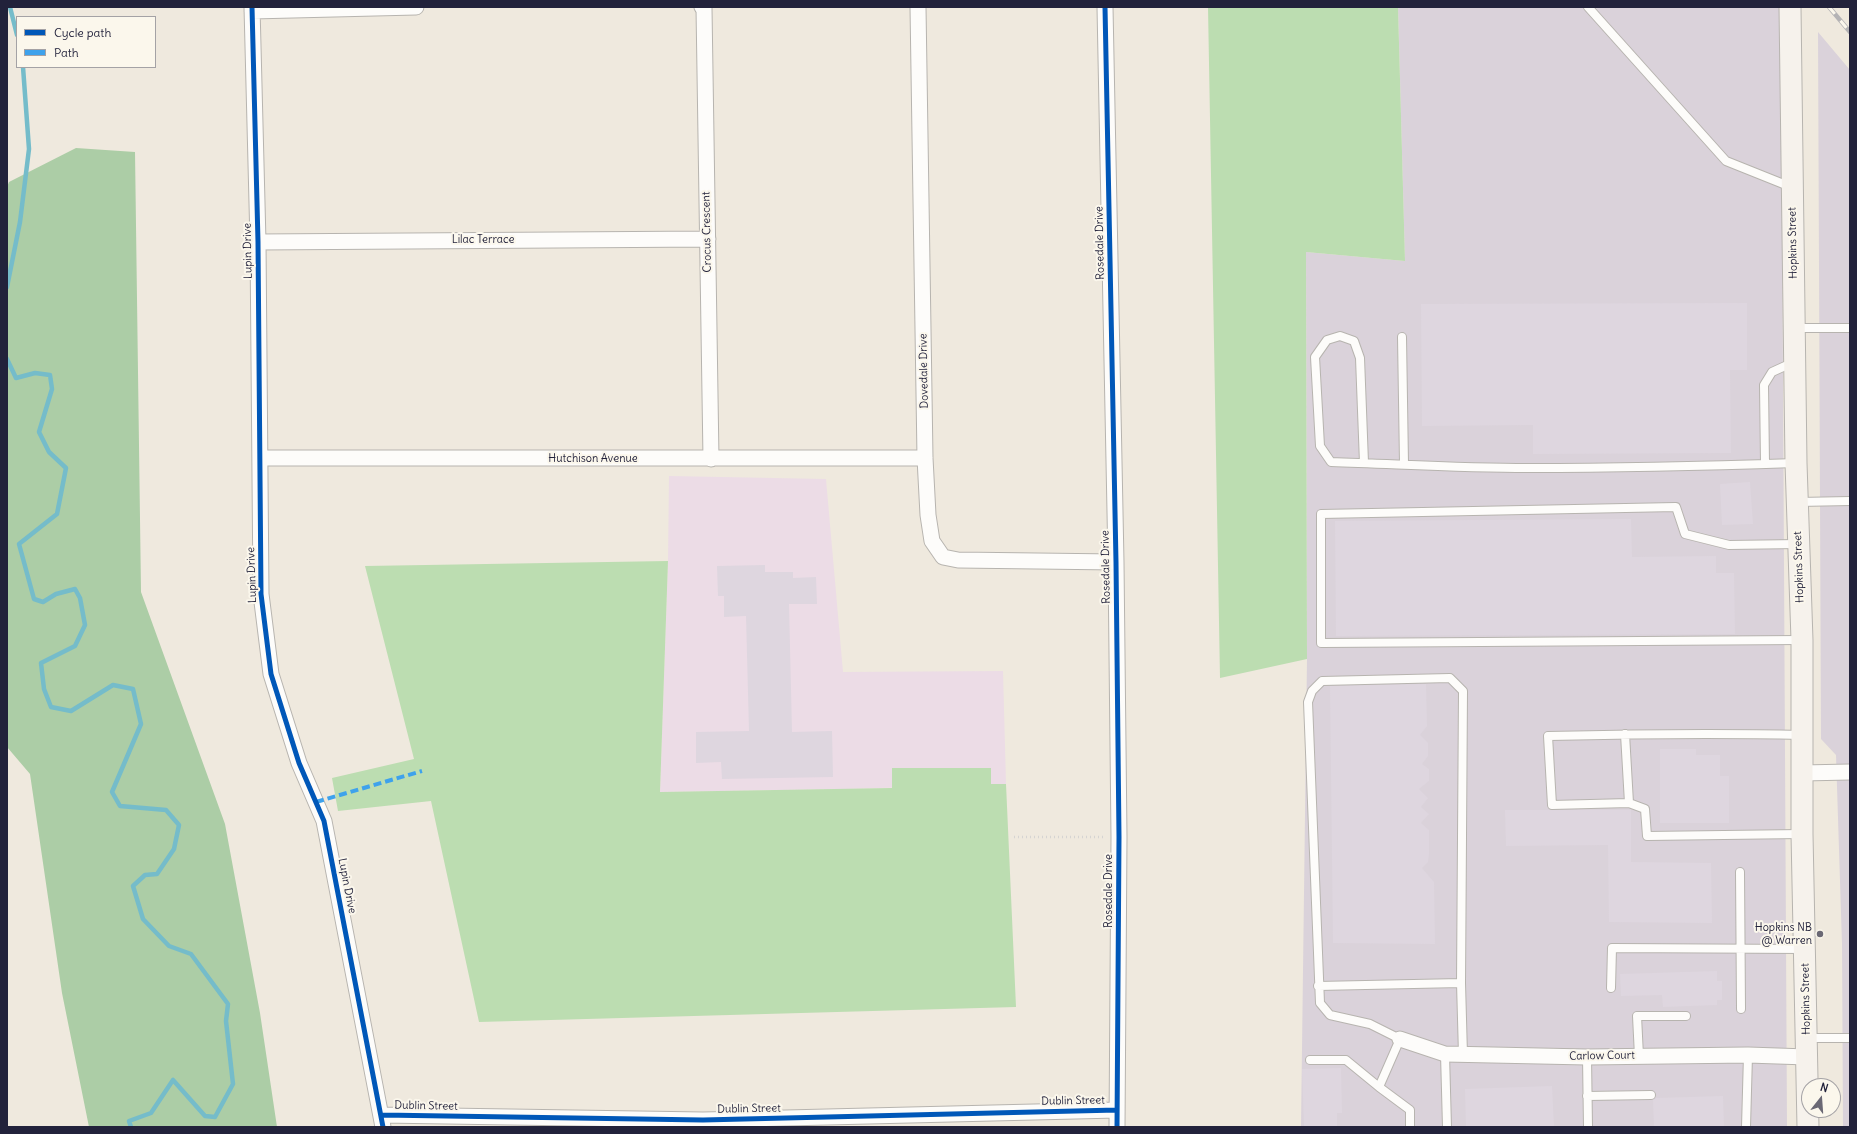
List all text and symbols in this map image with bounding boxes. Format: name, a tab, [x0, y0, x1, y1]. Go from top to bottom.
legend	[16, 16, 156, 68]
text: Cycle path	[54, 25, 111, 40]
text: Path	[54, 45, 79, 60]
street label: Crocus Crescent	[700, 191, 714, 273]
street label: Rosedale Drive	[1093, 206, 1107, 280]
street label: Hopkins Street	[1786, 207, 1800, 279]
street label: Lupin Drive	[241, 223, 255, 279]
street label: Lilac Terrace	[452, 233, 514, 247]
street label: Dovedale Drive	[917, 333, 931, 409]
street label: Hutchison Avenue	[548, 452, 638, 466]
street label: Rosedale Drive	[1099, 530, 1113, 604]
street label: Hopkins Street	[1791, 531, 1807, 603]
street label: Lupin Drive	[244, 547, 260, 603]
street label: Rosedale Drive	[1102, 854, 1116, 928]
street label: Lupin Drive	[335, 857, 359, 915]
place label: Hopkins NB @ Warren	[1755, 921, 1812, 947]
marker: Hopkins NB @ Warren	[1815, 929, 1825, 939]
street label: Hopkins Street	[1799, 963, 1813, 1035]
street label: Carlow Court	[1569, 1049, 1635, 1063]
north arrow	[1801, 1078, 1841, 1118]
text: N	[1819, 1080, 1830, 1095]
street label: Dublin Street	[1041, 1094, 1105, 1108]
street label: Dublin Street	[394, 1099, 458, 1113]
street label: Dublin Street	[717, 1102, 781, 1116]

